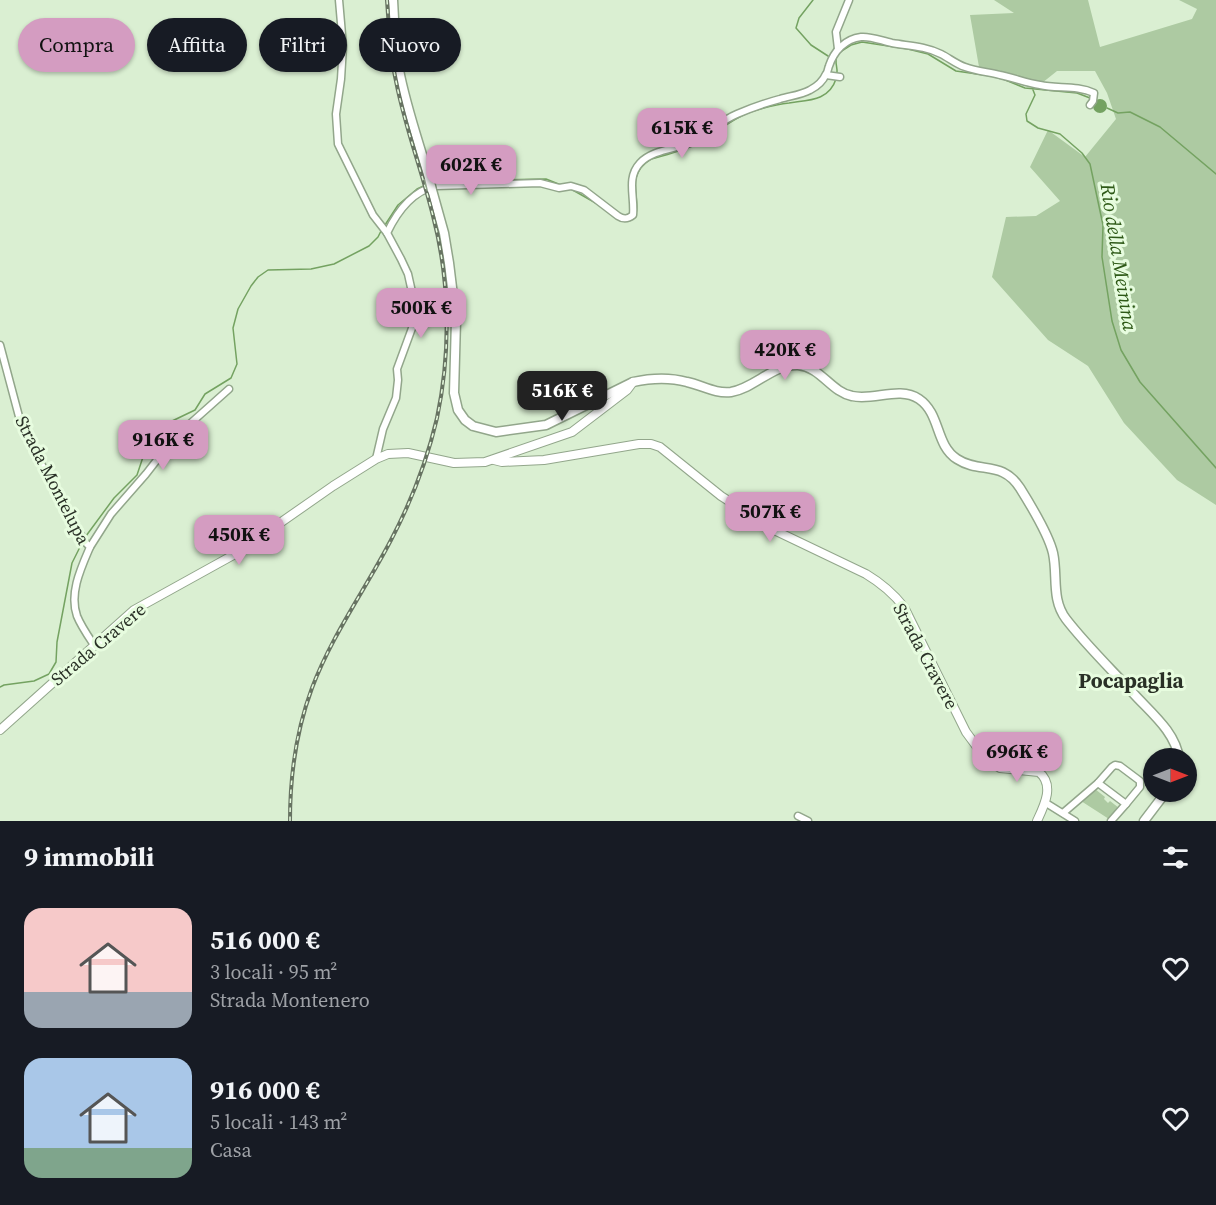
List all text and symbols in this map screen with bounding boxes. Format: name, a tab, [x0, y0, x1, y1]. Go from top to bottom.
chip: Compra	[18, 18, 135, 72]
chip: Affitta	[147, 18, 247, 72]
chip: Filtri	[259, 18, 347, 72]
chip: Nuovo	[359, 18, 461, 72]
pin: 615K €	[633, 108, 731, 159]
text: 615K €	[651, 113, 713, 141]
pin: 602K €	[422, 145, 520, 196]
text: 602K €	[440, 150, 502, 178]
water label: Rio della Meinina	[1093, 180, 1145, 333]
pin: 500K €	[372, 288, 470, 339]
text: 500K €	[390, 293, 452, 321]
pin: 420K €	[736, 330, 834, 381]
text: 420K €	[754, 335, 816, 363]
pin: 516K €	[513, 371, 611, 422]
text: 516K €	[531, 376, 593, 404]
street label: Strada Montelupa	[10, 411, 97, 549]
pin: 916K €	[114, 420, 212, 471]
text: 916K €	[132, 425, 194, 453]
pin: 507K €	[721, 492, 819, 543]
text: 507K €	[739, 497, 801, 525]
pin: 450K €	[190, 515, 288, 566]
text: 450K €	[208, 520, 270, 548]
street label: Strada Cravere	[45, 597, 151, 691]
street label: Strada Cravere	[888, 598, 964, 714]
district label: Pocapaglia	[1078, 666, 1185, 695]
pin: 696K €	[968, 732, 1066, 783]
text: 696K €	[986, 737, 1048, 765]
north arrow	[1143, 748, 1197, 802]
map controls	[1143, 748, 1197, 802]
text: 9 immobili	[24, 839, 154, 875]
icon: filters	[1159, 841, 1192, 874]
text: 516 000 €	[210, 922, 320, 958]
icon: home	[72, 932, 144, 1004]
icon: heart	[1159, 952, 1192, 985]
text: 3 locali · 95 m²	[210, 958, 337, 986]
text: Strada Montenero	[210, 986, 370, 1014]
text: 916 000 €	[210, 1072, 320, 1108]
icon: home	[72, 1082, 144, 1154]
icon: heart	[1159, 1102, 1192, 1135]
text: 5 locali · 143 m²	[210, 1108, 347, 1136]
text: Casa	[210, 1136, 252, 1164]

